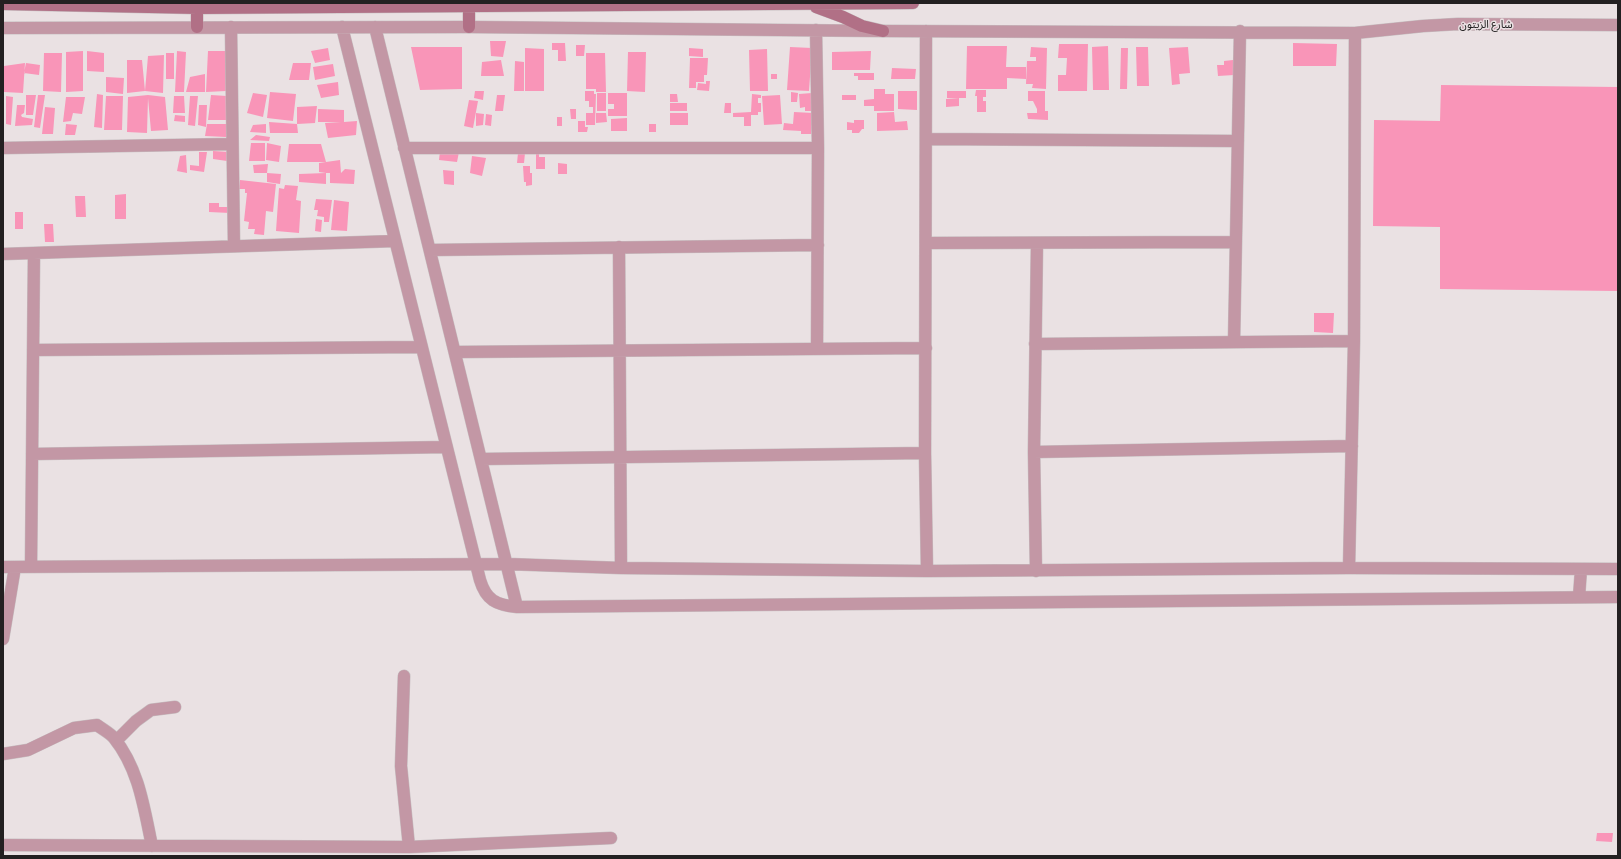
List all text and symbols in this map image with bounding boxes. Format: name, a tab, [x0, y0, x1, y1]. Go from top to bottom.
street label: شارع الزيتون	[1459, 17, 1513, 31]

